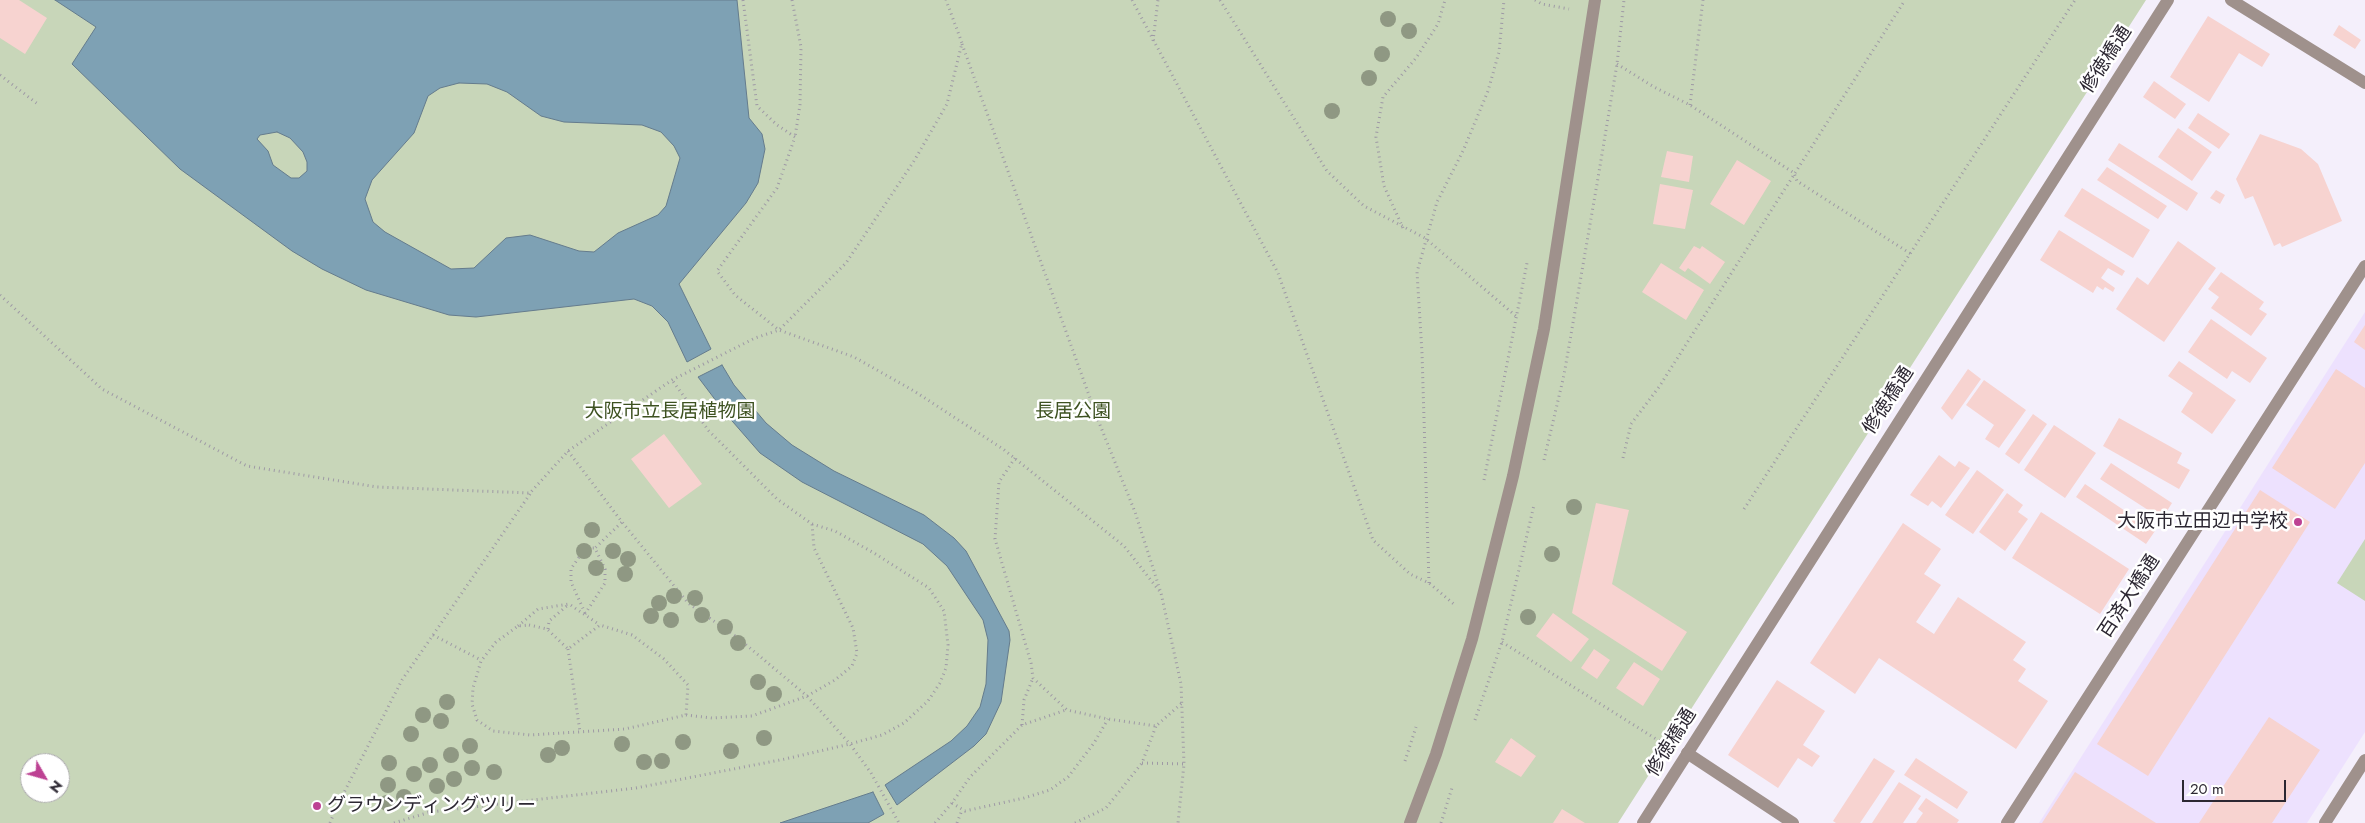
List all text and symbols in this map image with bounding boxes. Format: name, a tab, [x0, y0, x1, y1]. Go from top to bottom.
street label: 修徳橋通	[2077, 22, 2137, 98]
street label: 修徳橋通	[1859, 363, 1919, 439]
park label: 大阪市立長居植物園	[585, 401, 755, 423]
park label: 長居公園	[1035, 401, 1111, 423]
place label: 大阪市立田辺中学校	[2117, 511, 2288, 533]
marker: 大阪市立田辺中学校	[2292, 516, 2304, 528]
street label: 百済大橋通	[2095, 551, 2165, 643]
street label: 修徳橋通	[1642, 705, 1702, 781]
north arrow	[20, 753, 70, 803]
scale bar	[2185, 770, 2289, 802]
text: N	[45, 776, 67, 797]
text: 20 m	[2190, 778, 2224, 800]
place label: グラウンディングツリー	[327, 795, 536, 817]
marker: グラウンディングツリー	[311, 800, 323, 812]

